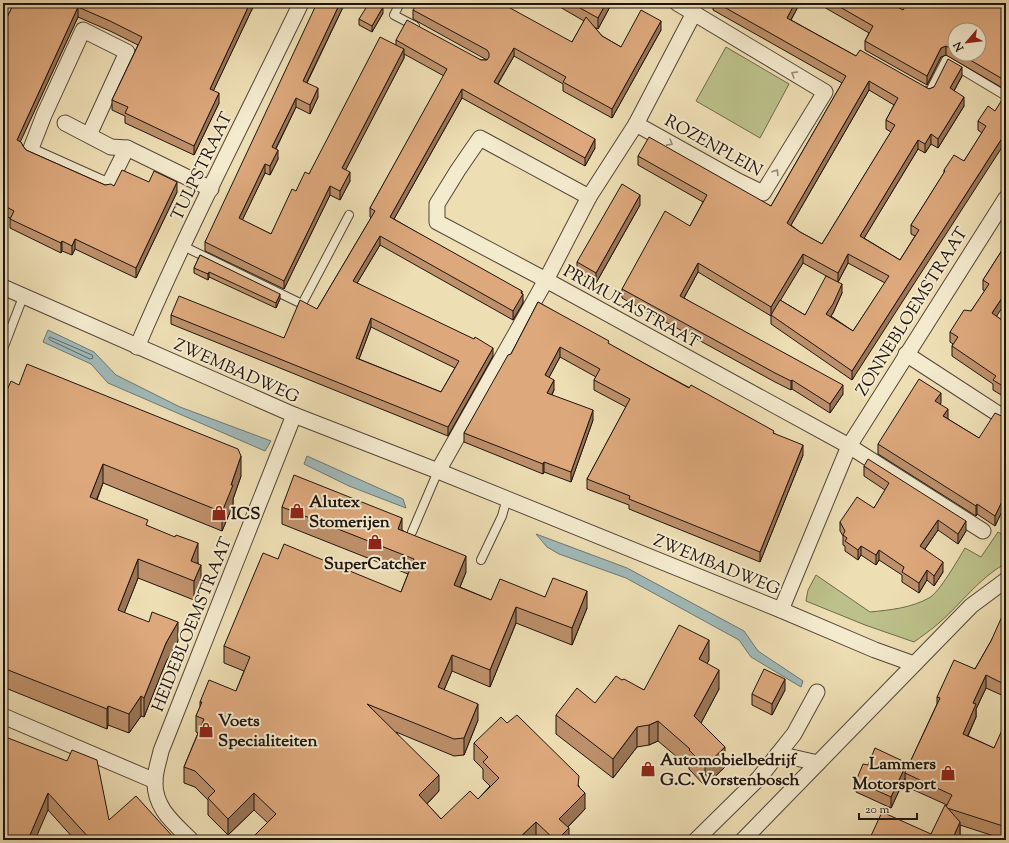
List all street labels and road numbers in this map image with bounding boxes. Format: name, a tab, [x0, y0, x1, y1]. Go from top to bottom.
street label: TULPSTRAAT	[166, 109, 239, 225]
street label: ROZENPLEIN	[660, 110, 766, 184]
street label: ZONNEBLOEMSTRAAT	[851, 223, 974, 401]
street label: PRIMULASTRAAT	[558, 260, 704, 355]
street label: ZWEMBADWEG	[170, 334, 303, 410]
street label: ZWEMBADWEG	[649, 530, 783, 602]
street label: HEIDEBLOEMSTRAAT	[147, 534, 239, 716]

